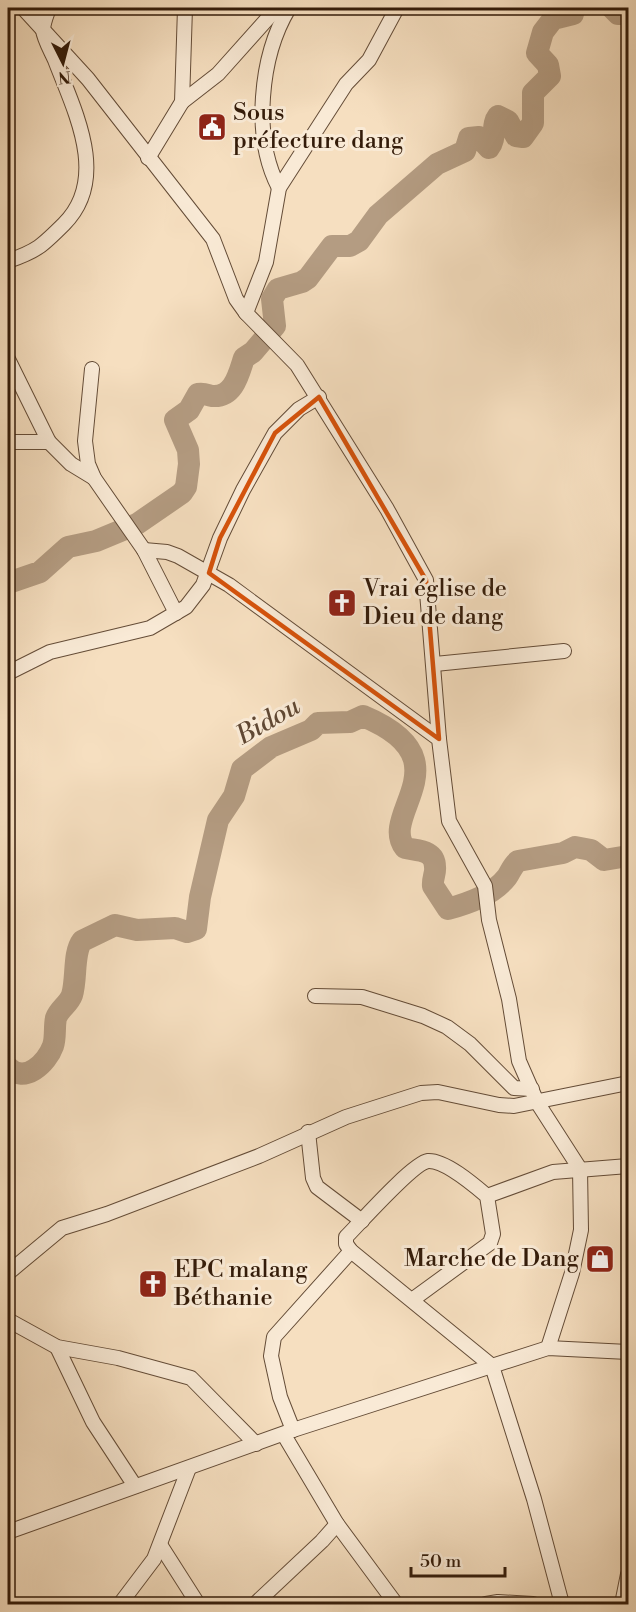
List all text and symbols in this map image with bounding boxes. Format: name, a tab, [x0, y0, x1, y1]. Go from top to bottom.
north arrow	[33, 33, 93, 93]
text: N	[57, 66, 72, 88]
place label: Sous préfecture dang	[233, 98, 404, 156]
public building icon: Sous préfecture dang	[196, 111, 228, 143]
place label: Vrai église de Dieu de dang	[362, 574, 507, 632]
church icon: Vrai église de Dieu de dang	[326, 587, 358, 619]
water label: Bidou	[229, 690, 306, 753]
shop icon: Marche de Dang	[584, 1243, 616, 1275]
place label: Marche de Dang	[404, 1244, 580, 1274]
place label: EPC malang Béthanie	[173, 1255, 308, 1313]
church icon: EPC malang Béthanie	[137, 1268, 169, 1300]
scale bar	[411, 1540, 506, 1578]
text: 50 m	[420, 1550, 462, 1573]

